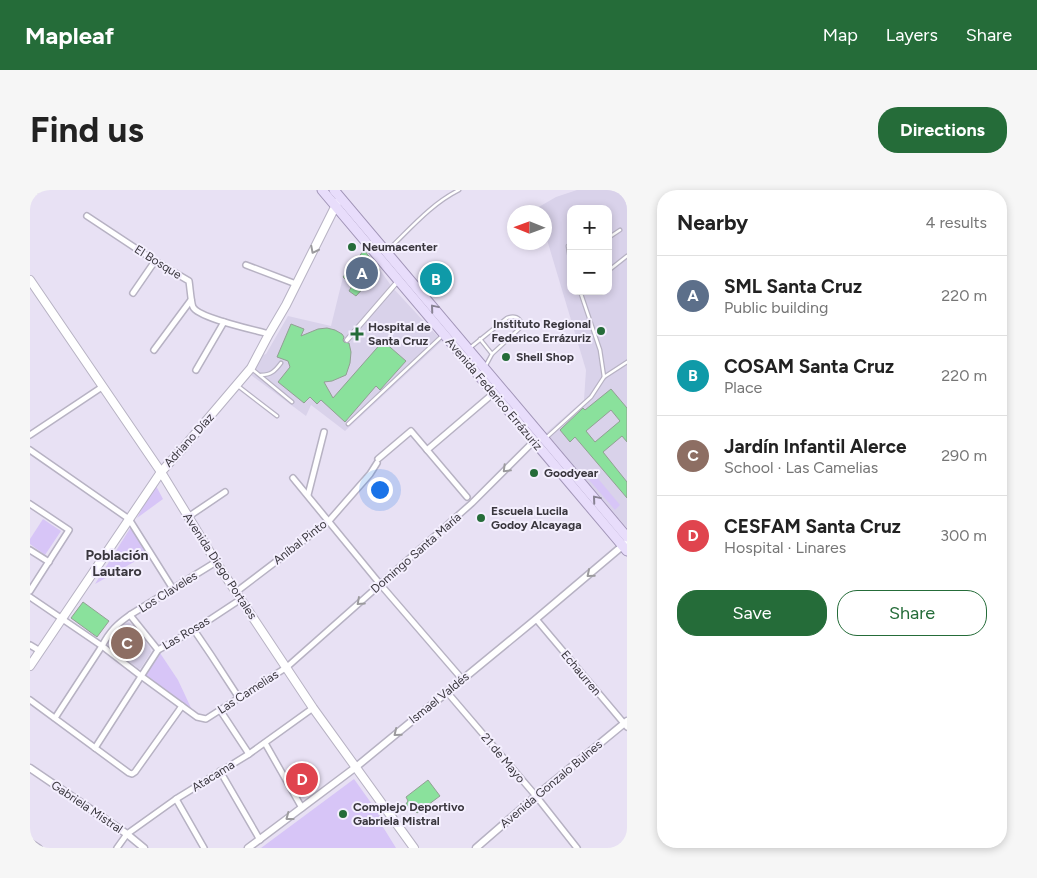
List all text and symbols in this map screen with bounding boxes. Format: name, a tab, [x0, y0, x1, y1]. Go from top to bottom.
text: Mapleaf	[25, 21, 114, 50]
text: Map	[823, 24, 858, 46]
text: Layers	[886, 24, 938, 46]
text: Share	[966, 24, 1012, 46]
button: Directions	[878, 107, 1007, 153]
text: Find us	[30, 109, 144, 151]
north arrow	[507, 205, 552, 250]
map controls	[567, 205, 612, 295]
button: +	[567, 205, 612, 250]
text: Nearby	[677, 210, 748, 235]
text: 4 results	[926, 213, 987, 232]
place label: Neumacenter	[362, 240, 438, 254]
marker: Neumacenter	[346, 241, 358, 253]
street label: El Bosque	[132, 242, 184, 282]
one-way arrow	[310, 245, 320, 254]
button: −	[567, 250, 612, 295]
pin: A	[346, 254, 378, 292]
pin: B	[420, 260, 452, 298]
text: SML Santa Cruz	[724, 275, 862, 298]
text: A	[687, 286, 699, 305]
text: 220 m	[941, 286, 987, 305]
text: Public building	[724, 298, 828, 317]
one-way arrow	[431, 305, 440, 314]
place label: Instituto Regional Federico Errázuriz	[491, 317, 591, 345]
place label: Hospital de Santa Cruz	[368, 320, 431, 348]
marker: Instituto Regional Federico Errázuriz	[595, 325, 607, 337]
marker: Hospital de Santa Cruz	[350, 327, 364, 341]
street label: Avenida Federico Errázuriz	[443, 335, 545, 453]
place label: Shell Shop	[516, 350, 574, 364]
marker: Shell Shop	[500, 351, 512, 363]
text: COSAM Santa Cruz	[724, 355, 894, 378]
text: B	[688, 366, 698, 385]
text: 220 m	[941, 366, 987, 385]
text: Place	[724, 378, 762, 397]
street label: Adriano Díaz	[161, 410, 217, 470]
text: Jardín Infantil Alerce	[724, 435, 907, 458]
text: C	[687, 446, 699, 465]
text: 290 m	[941, 446, 987, 465]
text: School · Las Camelias	[724, 458, 878, 477]
one-way arrow	[503, 463, 512, 472]
place label: Goodyear	[544, 466, 599, 480]
marker: Goodyear	[528, 467, 540, 479]
your location	[367, 477, 393, 503]
one-way arrow	[592, 496, 601, 505]
place label: Escuela Lucila Godoy Alcayaga	[491, 504, 582, 532]
street label: Avenida Diego Portales	[180, 510, 260, 622]
street label: Domingo Santa María	[368, 510, 464, 596]
marker: Escuela Lucila Godoy Alcayaga	[475, 512, 487, 524]
text: CESFAM Santa Cruz	[724, 515, 901, 538]
street label: Aníbal Pinto	[270, 517, 330, 567]
text: D	[687, 526, 699, 545]
text: 300 m	[940, 526, 987, 545]
text: Hospital · Linares	[724, 538, 846, 557]
district label: Población Lautaro	[85, 547, 149, 580]
street label: Los Claveles	[136, 568, 200, 616]
one-way arrow	[586, 568, 595, 577]
button: Save	[677, 590, 827, 636]
button: Share	[837, 590, 987, 636]
one-way arrow	[357, 596, 366, 605]
street label: Las Rosas	[160, 613, 213, 653]
pin: C	[111, 624, 143, 662]
street label: Echaurren	[558, 648, 604, 699]
street label: Las Camelias	[215, 667, 281, 717]
street label: Ismael Valdés	[406, 669, 472, 726]
one-way arrow	[394, 727, 403, 735]
street label: 21 de Mayo	[478, 730, 528, 786]
street label: Avenida Gonzalo Bulnes	[497, 737, 605, 831]
street label: Atacama	[189, 757, 237, 795]
pin: D	[286, 760, 318, 798]
street label: Gabriela Mistral	[49, 778, 125, 836]
place label: Complejo Deportivo Gabriela Mistral	[353, 800, 464, 828]
marker: Complejo Deportivo Gabriela Mistral	[337, 808, 349, 820]
one-way arrow	[286, 812, 295, 820]

